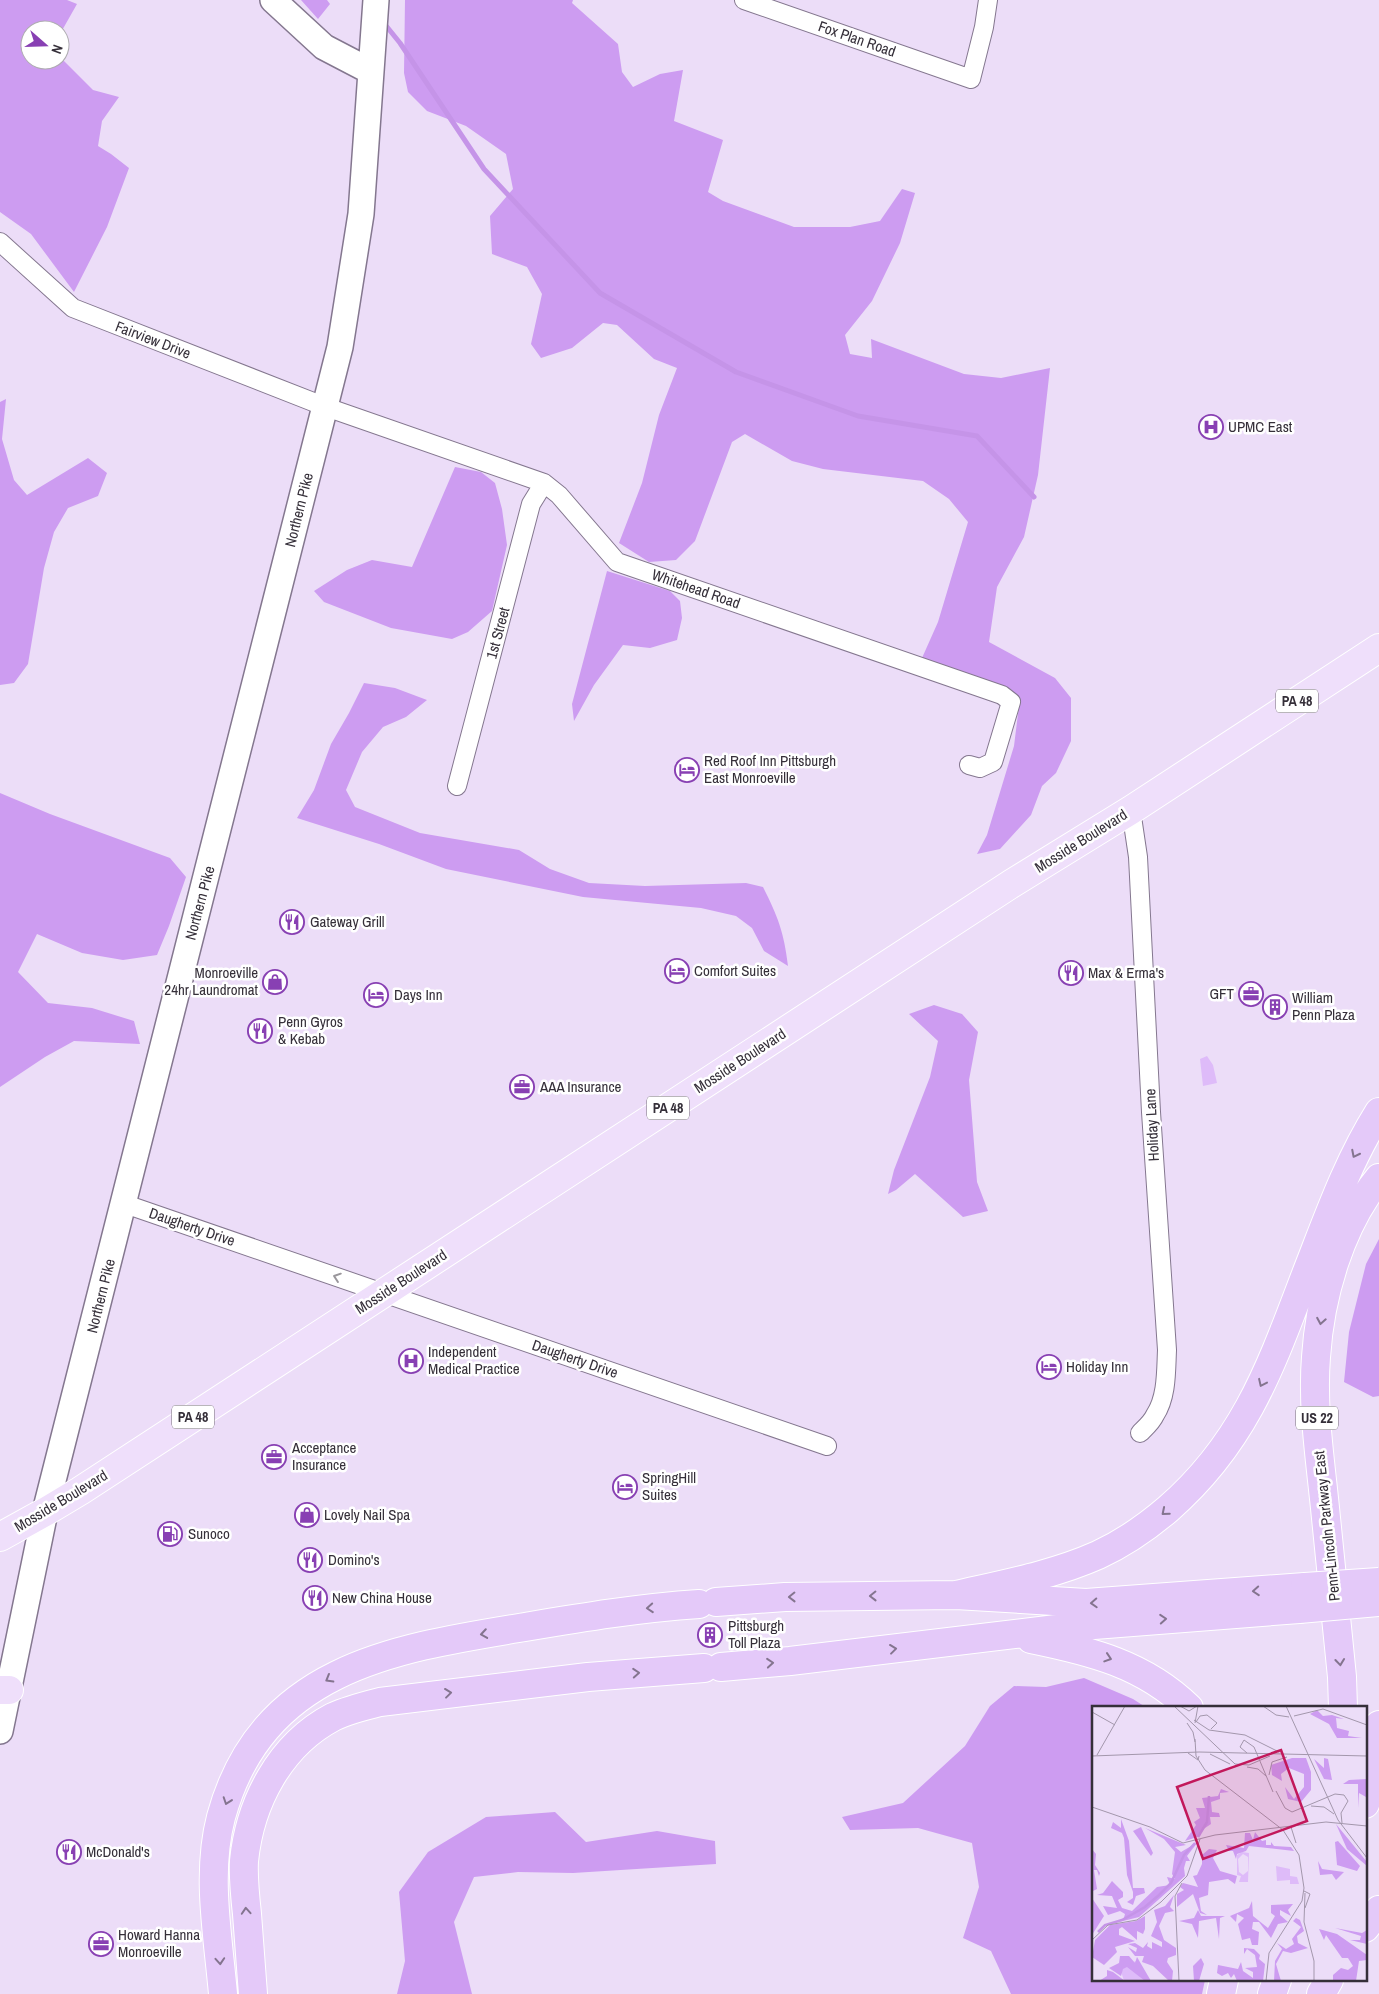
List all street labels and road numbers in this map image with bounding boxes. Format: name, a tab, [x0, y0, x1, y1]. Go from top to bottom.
street label: Fox Plan Road	[816, 15, 899, 62]
street label: Fairview Drive	[112, 316, 194, 364]
street label: Northern Pike	[279, 470, 318, 549]
street label: Whitehead Road	[649, 564, 743, 613]
street label: 1st Street	[481, 604, 515, 661]
road number: PA 48	[1276, 689, 1318, 712]
street label: Mosside Boulevard	[1031, 804, 1131, 877]
street label: Northern Pike	[180, 863, 220, 942]
street label: Mosside Boulevard	[690, 1023, 790, 1098]
street label: Holiday Lane	[1139, 1088, 1164, 1162]
road number: PA 48	[647, 1096, 689, 1120]
street label: Daugherty Drive	[146, 1202, 238, 1251]
street label: Mosside Boulevard	[351, 1244, 451, 1319]
street label: Northern Pike	[81, 1256, 120, 1335]
street label: Daugherty Drive	[529, 1334, 621, 1383]
road number: PA 48	[172, 1405, 214, 1428]
road number: US 22	[1296, 1406, 1338, 1430]
street label: Penn-Lincoln Parkway East	[1308, 1449, 1345, 1602]
street label: Mosside Boulevard	[10, 1464, 111, 1537]

